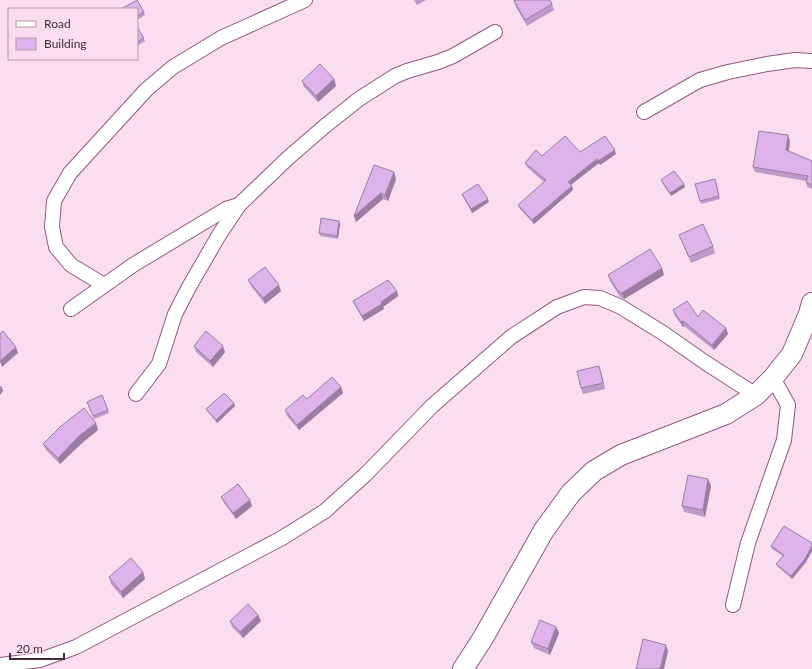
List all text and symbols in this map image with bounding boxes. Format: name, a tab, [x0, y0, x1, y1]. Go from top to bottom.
legend	[8, 8, 138, 60]
text: Road	[44, 16, 71, 31]
text: Building	[44, 36, 87, 51]
scale bar	[10, 635, 64, 661]
text: 20 m	[16, 641, 43, 656]

